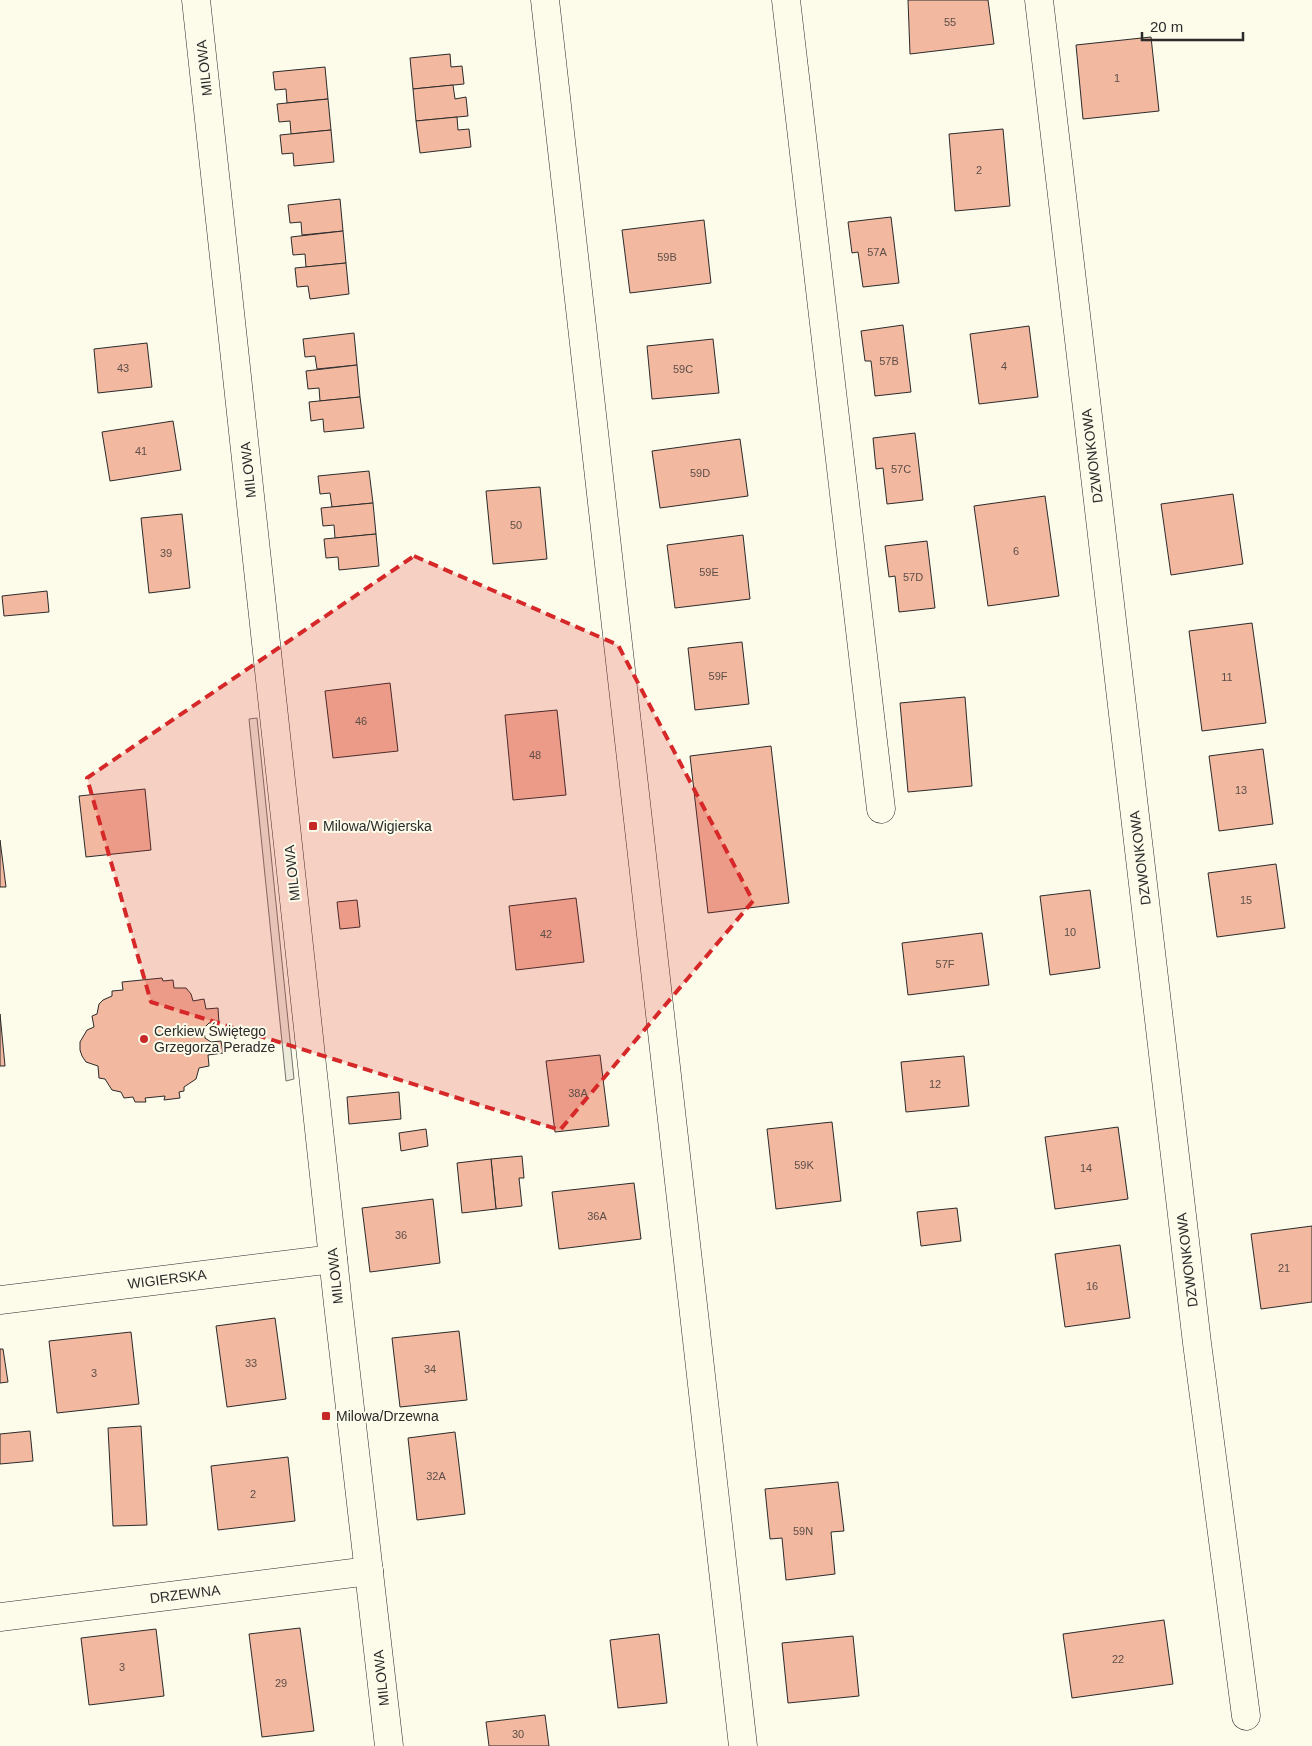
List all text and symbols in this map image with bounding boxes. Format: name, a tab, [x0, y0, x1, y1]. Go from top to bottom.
scale bar	[1142, 10, 1243, 42]
house number: 55	[944, 16, 956, 28]
text: 20 m	[1150, 18, 1183, 35]
street label: MILOWA	[193, 39, 215, 97]
house number: 1	[1114, 72, 1120, 84]
house number: 2	[976, 164, 982, 176]
house number: 57A	[867, 246, 887, 258]
house number: 59B	[657, 251, 677, 263]
house number: 57B	[879, 355, 899, 367]
house number: 4	[1001, 360, 1007, 372]
house number: 43	[117, 362, 129, 374]
house number: 59C	[673, 363, 693, 375]
street label: DZWONKOWA	[1078, 407, 1106, 504]
street label: MILOWA	[237, 441, 259, 499]
house number: 41	[135, 445, 147, 457]
house number: 57C	[891, 463, 911, 475]
house number: 59D	[690, 467, 710, 479]
house number: 50	[510, 519, 522, 531]
house number: 6	[1013, 545, 1019, 557]
house number: 39	[160, 547, 172, 559]
house number: 59E	[699, 566, 719, 578]
house number: 57D	[903, 571, 923, 583]
house number: 59F	[709, 670, 728, 682]
house number: 11	[1221, 671, 1233, 683]
house number: 46	[355, 715, 367, 727]
house number: 48	[529, 749, 541, 761]
house number: 13	[1235, 784, 1247, 796]
street label: DZWONKOWA	[1126, 809, 1154, 906]
place label: Milowa/Wigierska	[323, 818, 432, 834]
marker: Milowa/Wigierska	[307, 820, 319, 832]
street label: MILOWA	[281, 844, 303, 902]
house number: 15	[1240, 894, 1252, 906]
house number: 10	[1064, 926, 1076, 938]
house number: 42	[540, 928, 552, 940]
house number: 57F	[936, 958, 955, 970]
place label: Cerkiew Świętego Grzegorza Peradze	[154, 1022, 276, 1055]
marker: Cerkiew Świętego Grzegorza Peradze	[138, 1033, 150, 1045]
house number: 12	[929, 1078, 941, 1090]
house number: 38A	[568, 1087, 588, 1099]
house number: 59K	[794, 1159, 814, 1171]
house number: 14	[1080, 1162, 1092, 1174]
house number: 36A	[587, 1210, 607, 1222]
street label: DZWONKOWA	[1173, 1211, 1201, 1308]
house number: 36	[395, 1229, 407, 1241]
street label: MILOWA	[324, 1247, 346, 1305]
house number: 21	[1278, 1262, 1290, 1274]
street label: WIGIERSKA	[127, 1266, 208, 1292]
house number: 16	[1086, 1280, 1098, 1292]
house number: 33	[245, 1357, 257, 1369]
house number: 34	[424, 1363, 436, 1375]
house number: 3	[91, 1367, 97, 1379]
place label: Milowa/Drzewna	[336, 1408, 439, 1424]
marker: Milowa/Drzewna	[320, 1410, 332, 1422]
house number: 32A	[426, 1470, 446, 1482]
house number: 2	[250, 1488, 256, 1500]
house number: 59N	[793, 1525, 813, 1537]
street label: DRZEWNA	[149, 1582, 222, 1606]
street label: MILOWA	[370, 1649, 392, 1707]
house number: 22	[1112, 1653, 1124, 1665]
house number: 3	[119, 1661, 125, 1673]
house number: 29	[275, 1677, 287, 1689]
house number: 30	[512, 1728, 524, 1740]

